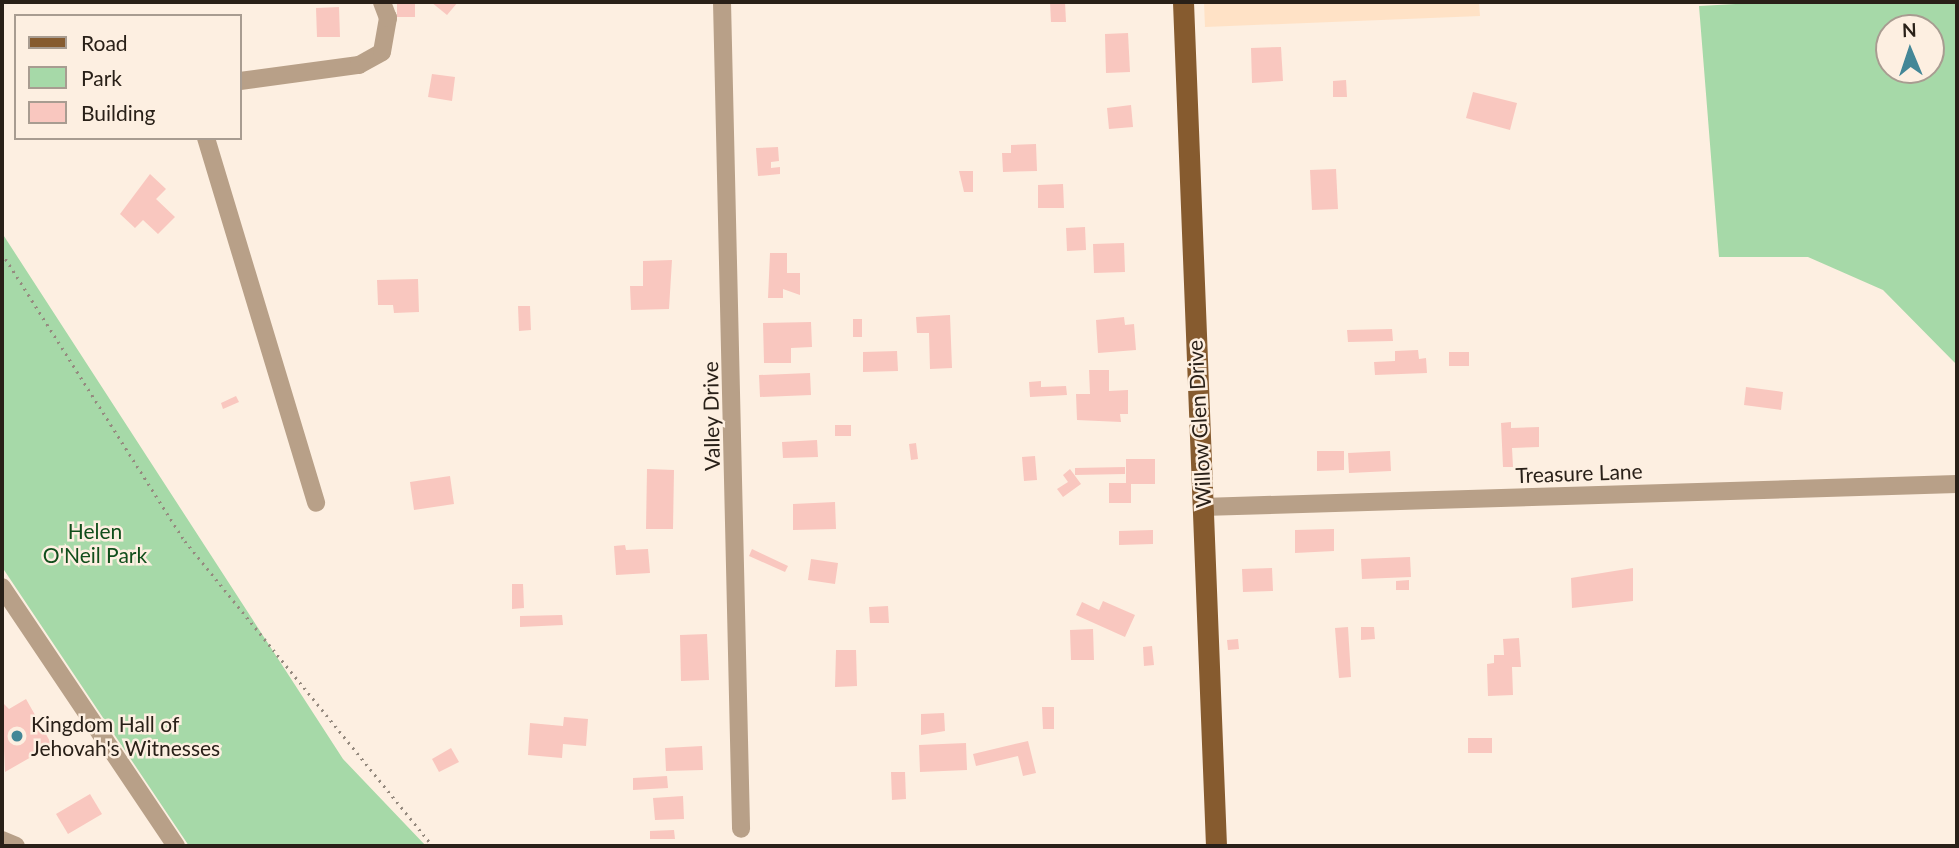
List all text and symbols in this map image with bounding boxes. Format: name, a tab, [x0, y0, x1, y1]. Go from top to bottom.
legend	[14, 14, 242, 140]
north arrow	[1875, 14, 1945, 84]
text: N	[1902, 18, 1917, 41]
text: Road	[81, 30, 128, 55]
text: Park	[81, 65, 122, 90]
text: Building	[81, 100, 156, 125]
street label: Willow Glen Drive	[1182, 339, 1216, 509]
street label: Valley Drive	[697, 361, 725, 471]
street label: Treasure Lane	[1515, 458, 1643, 488]
park label: Helen O'Neil Park	[43, 518, 147, 568]
place label: Kingdom Hall of Jehovah's Witnesses	[31, 711, 220, 761]
marker: Kingdom Hall of Jehovah's Witnesses	[9, 728, 25, 744]

